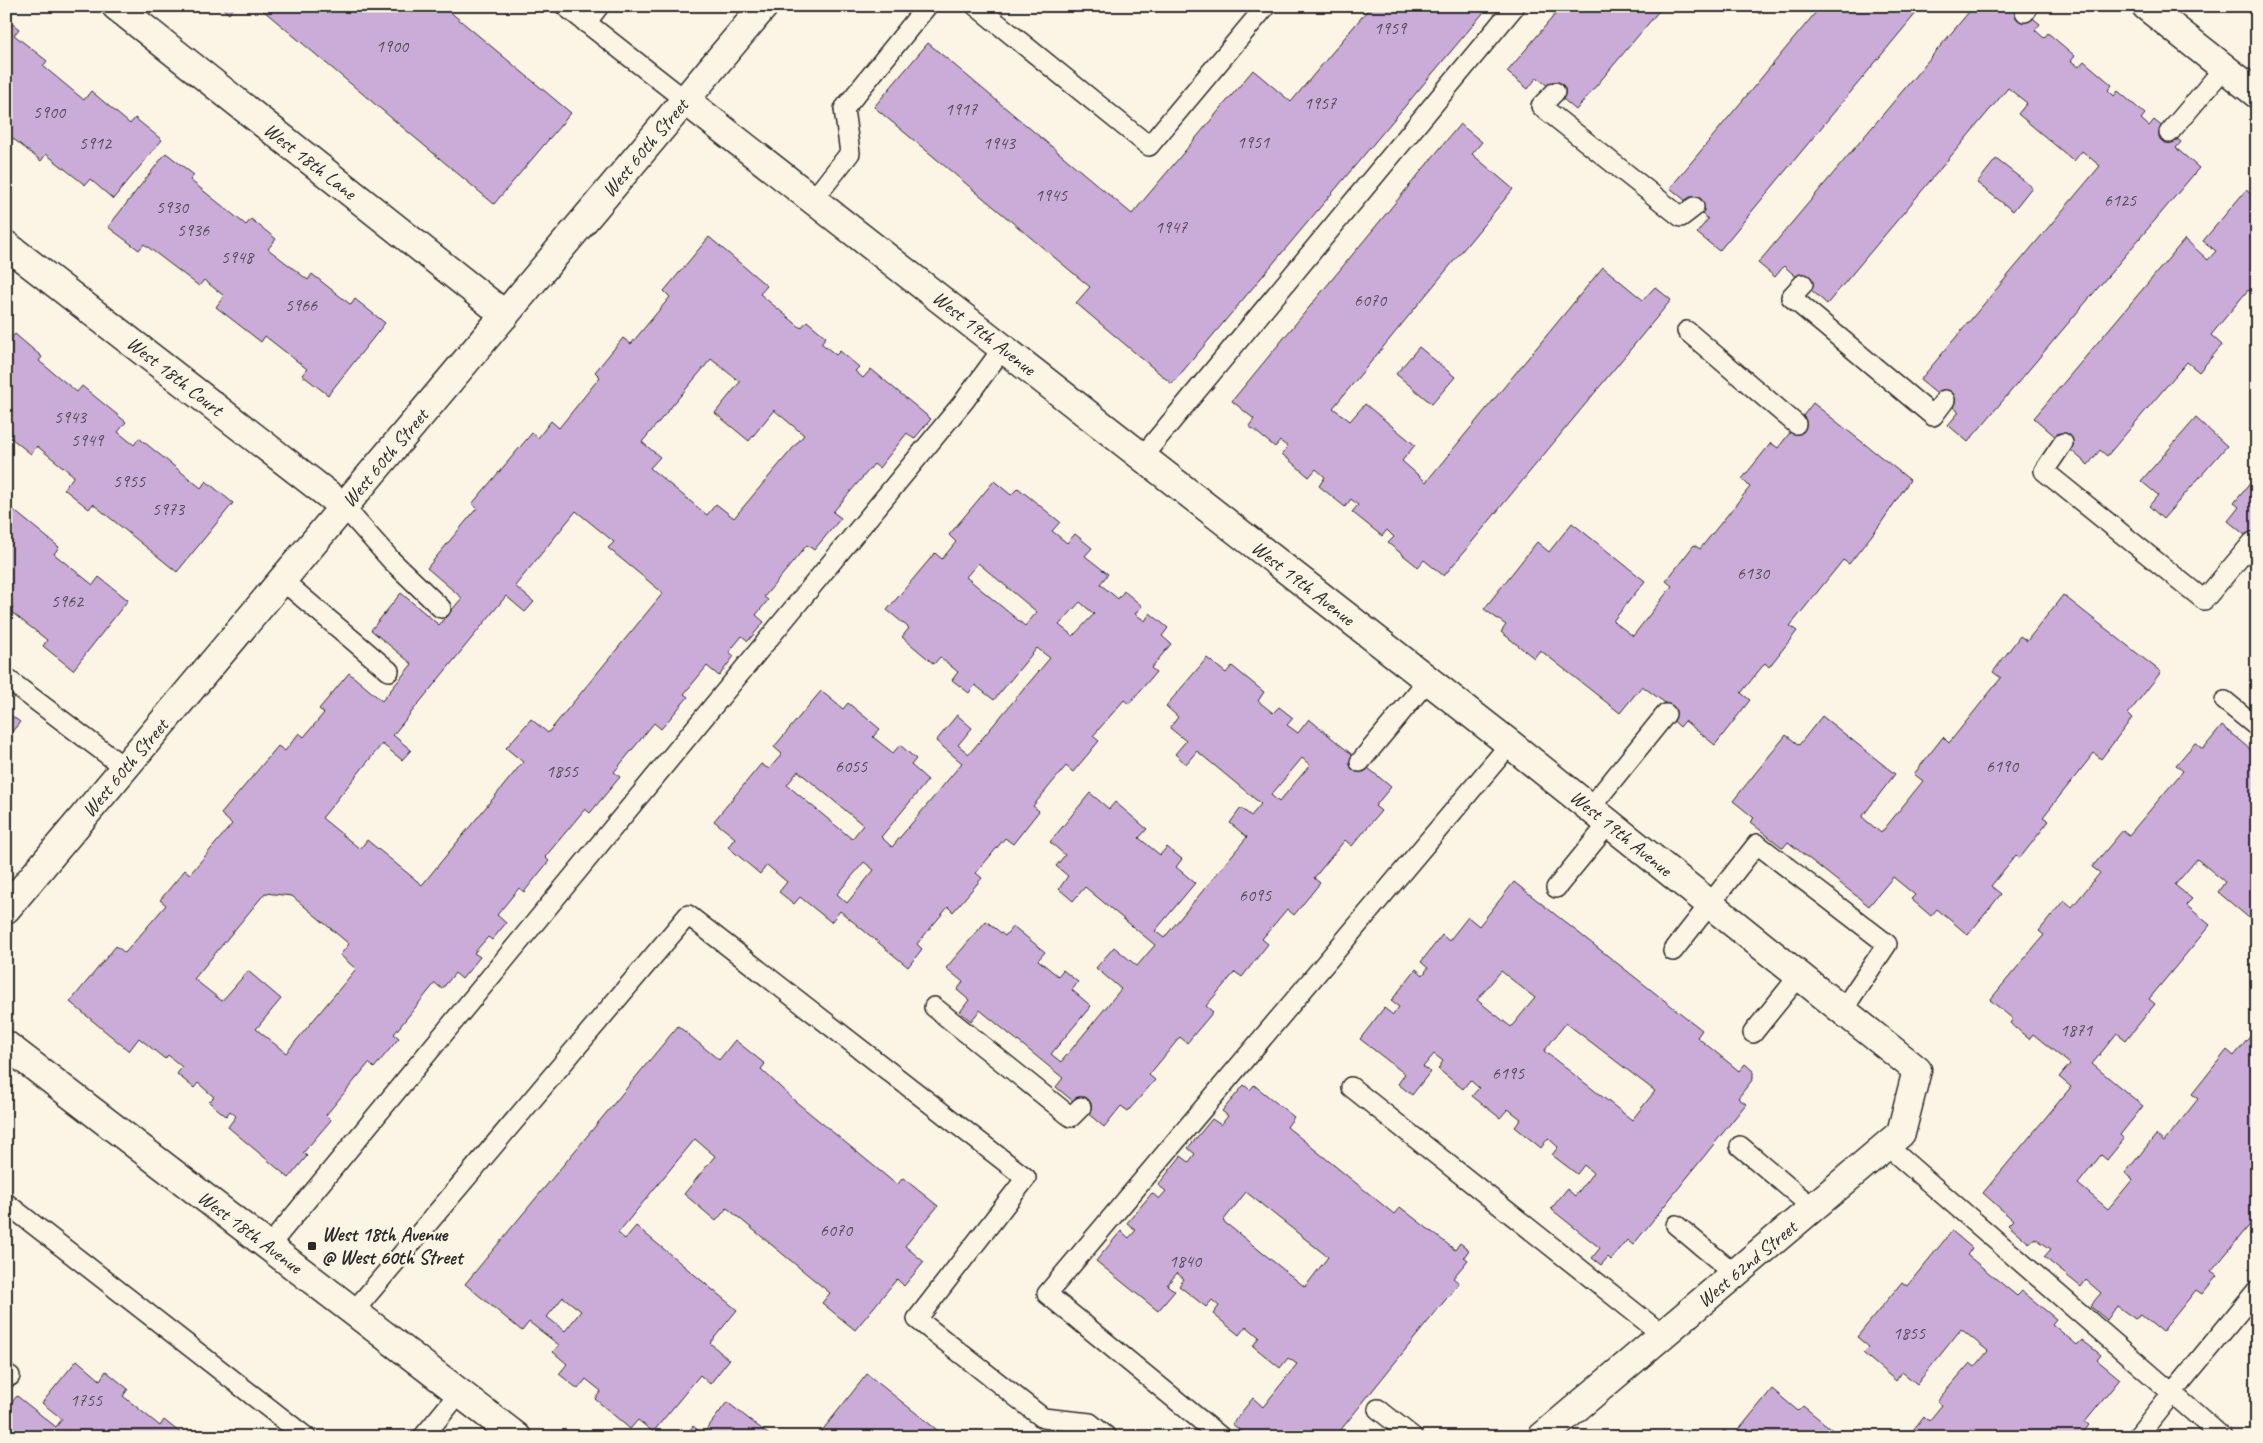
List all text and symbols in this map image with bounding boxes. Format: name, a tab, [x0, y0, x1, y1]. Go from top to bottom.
house number: 1959	[1374, 17, 1408, 39]
house number: 1900	[376, 35, 410, 57]
street label: West 60th Street	[597, 92, 695, 202]
house number: 1957	[1304, 92, 1337, 114]
house number: 1917	[945, 98, 978, 120]
house number: 5900	[33, 101, 67, 123]
street label: West 18th Lane	[259, 117, 362, 206]
house number: 1951	[1237, 131, 1270, 153]
house number: 5912	[79, 132, 113, 154]
house number: 1943	[983, 132, 1017, 154]
house number: 1945	[1035, 184, 1068, 206]
house number: 6125	[2104, 189, 2137, 211]
house number: 5930	[156, 196, 190, 218]
house number: 1947	[1155, 216, 1188, 238]
house number: 5936	[177, 219, 210, 241]
house number: 5948	[221, 246, 255, 268]
street label: West 19th Avenue	[927, 285, 1042, 382]
house number: 6070	[1354, 289, 1388, 311]
house number: 5966	[285, 294, 318, 316]
street label: West 18th Court	[122, 331, 230, 423]
street label: West 60th Street	[337, 402, 435, 512]
house number: 5943	[54, 406, 88, 428]
house number: 5949	[71, 429, 105, 451]
house number: 5955	[113, 470, 146, 492]
house number: 5973	[152, 498, 186, 520]
street label: West 19th Avenue	[1246, 535, 1361, 632]
house number: 6130	[1737, 562, 1771, 584]
house number: 5962	[51, 590, 85, 612]
street label: West 60th Street	[77, 712, 175, 822]
house number: 6055	[835, 755, 868, 777]
house number: 6190	[1986, 755, 2020, 777]
house number: 1855	[546, 760, 579, 782]
street label: West 19th Avenue	[1565, 784, 1678, 883]
house number: 6095	[1239, 884, 1272, 906]
house number: 1871	[2060, 1019, 2093, 1041]
house number: 6195	[1492, 1062, 1525, 1084]
street label: West 18th Avenue	[193, 1185, 308, 1280]
street label: West 62nd Street	[1692, 1214, 1804, 1313]
house number: 6070	[820, 1219, 854, 1241]
place label: West 18th Avenue @ West 60th Street	[322, 1222, 465, 1270]
marker: West 18th Avenue @ West 60th Street	[306, 1240, 318, 1252]
house number: 1840	[1169, 1250, 1203, 1272]
house number: 1855	[1893, 1322, 1926, 1344]
house number: 1755	[70, 1389, 103, 1411]

